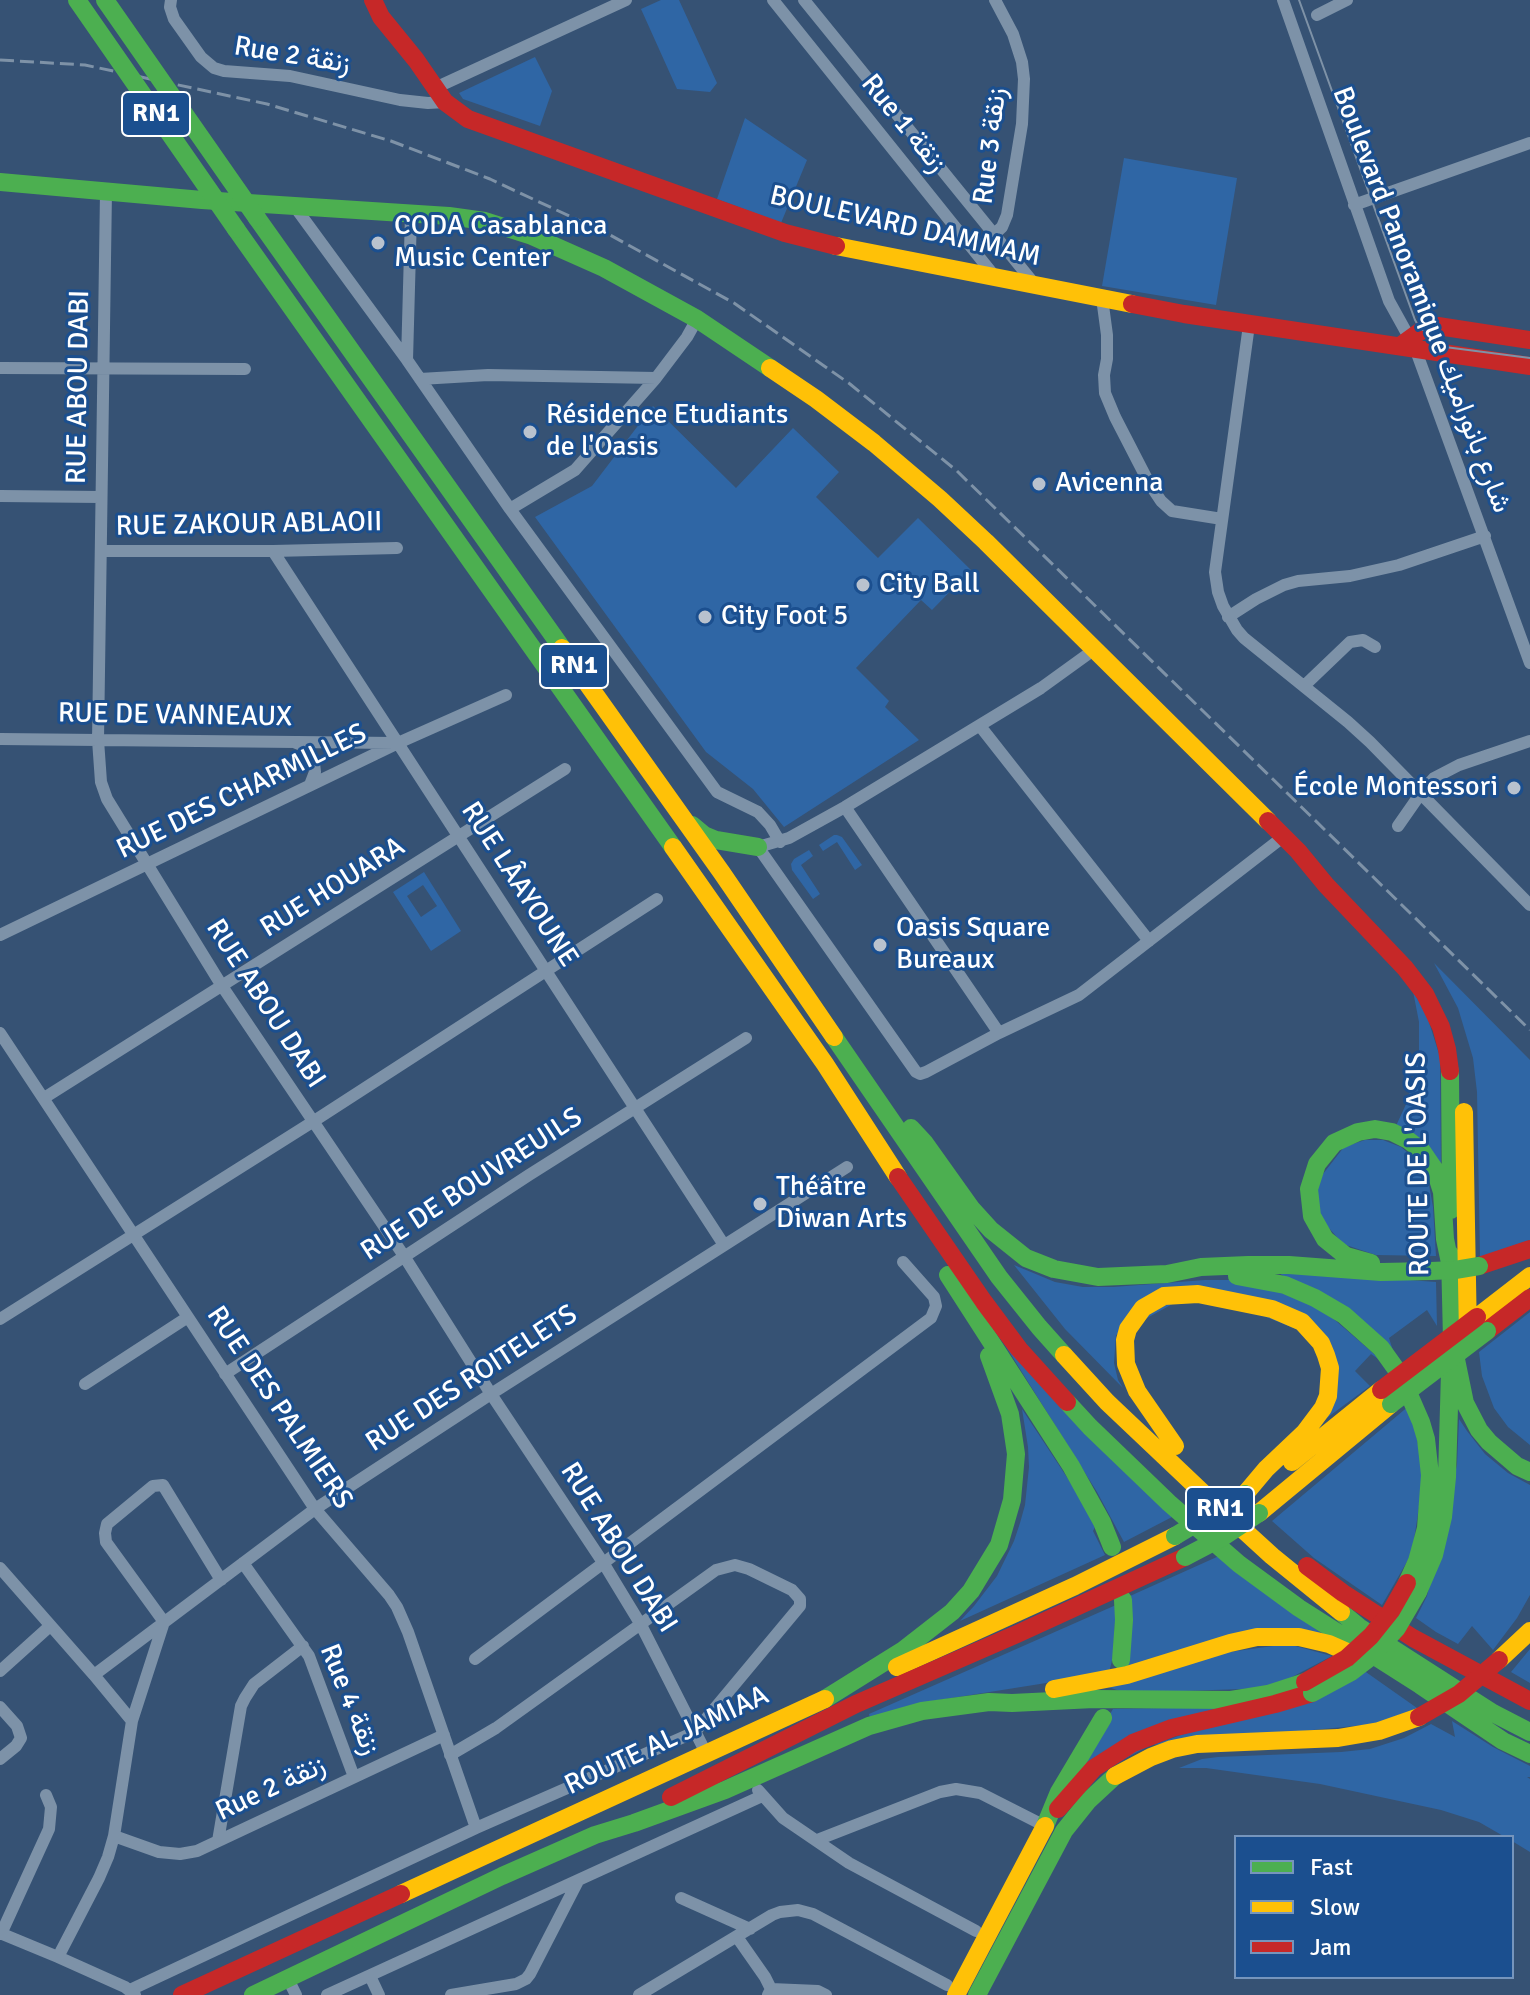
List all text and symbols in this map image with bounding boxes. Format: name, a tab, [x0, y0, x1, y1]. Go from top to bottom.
street label: Rue 2 زنقة	[232, 30, 352, 82]
street label: Rue 1 زنقة	[853, 68, 953, 180]
street label: Boulevard Panoramique شارع بانوراميك	[1324, 82, 1518, 518]
street label: Rue 3 زنقة	[967, 86, 1015, 206]
road number: RN1	[122, 92, 190, 136]
street label: BOULEVARD DAMMAM	[766, 179, 1044, 275]
place label: CODA Casablanca Music Center	[394, 210, 607, 276]
marker: CODA Casablanca Music Center	[369, 234, 387, 252]
street label: RUE ABOU DABI	[61, 290, 97, 484]
place label: Résidence Etudiants de l'Oasis	[546, 399, 788, 465]
marker: Résidence Etudiants de l'Oasis	[521, 423, 539, 441]
place label: Avicenna	[1055, 467, 1163, 501]
marker: Avicenna	[1030, 475, 1048, 493]
street label: RUE ZAKOUR ABLAOII	[115, 506, 383, 544]
place label: City Ball	[879, 568, 980, 602]
marker: City Ball	[854, 576, 872, 594]
place label: City Foot 5	[721, 600, 848, 634]
marker: City Foot 5	[696, 608, 714, 626]
road number: RN1	[540, 644, 608, 688]
street label: RUE DE VANNEAUX	[58, 697, 292, 735]
street label: RUE DES CHARMILLES	[112, 717, 372, 867]
place label: École Montessori	[1293, 771, 1498, 805]
marker: École Montessori	[1505, 779, 1523, 797]
street label: RUE LÂAYOUNE	[453, 796, 585, 974]
street label: RUE HOUARA	[255, 830, 411, 946]
place label: Oasis Square Bureaux	[896, 912, 1050, 978]
street label: RUE ABOU DABI	[198, 913, 332, 1095]
marker: Oasis Square Bureaux	[871, 936, 889, 954]
street label: ROUTE DE L'OASIS	[1400, 1052, 1438, 1276]
street label: RUE DE BOUVREUILS	[355, 1101, 589, 1269]
place label: Théâtre Diwan Arts	[776, 1171, 907, 1237]
marker: Théâtre Diwan Arts	[751, 1195, 769, 1213]
street label: RUE DES ROITELETS	[360, 1298, 584, 1460]
street label: RUE DES PALMIERS	[199, 1300, 359, 1516]
street label: RUE ABOU DABI	[552, 1457, 684, 1639]
road number: RN1	[1186, 1487, 1254, 1531]
street label: Rue 4 زنقة	[312, 1639, 386, 1761]
street label: ROUTE AL JAMIAA	[560, 1679, 774, 1803]
street label: Rue 2 زنقة	[211, 1749, 331, 1829]
legend	[1234, 1835, 1514, 1979]
text: Fast	[1310, 1852, 1353, 1882]
text: Slow	[1310, 1892, 1360, 1922]
text: Jam	[1310, 1932, 1351, 1962]

